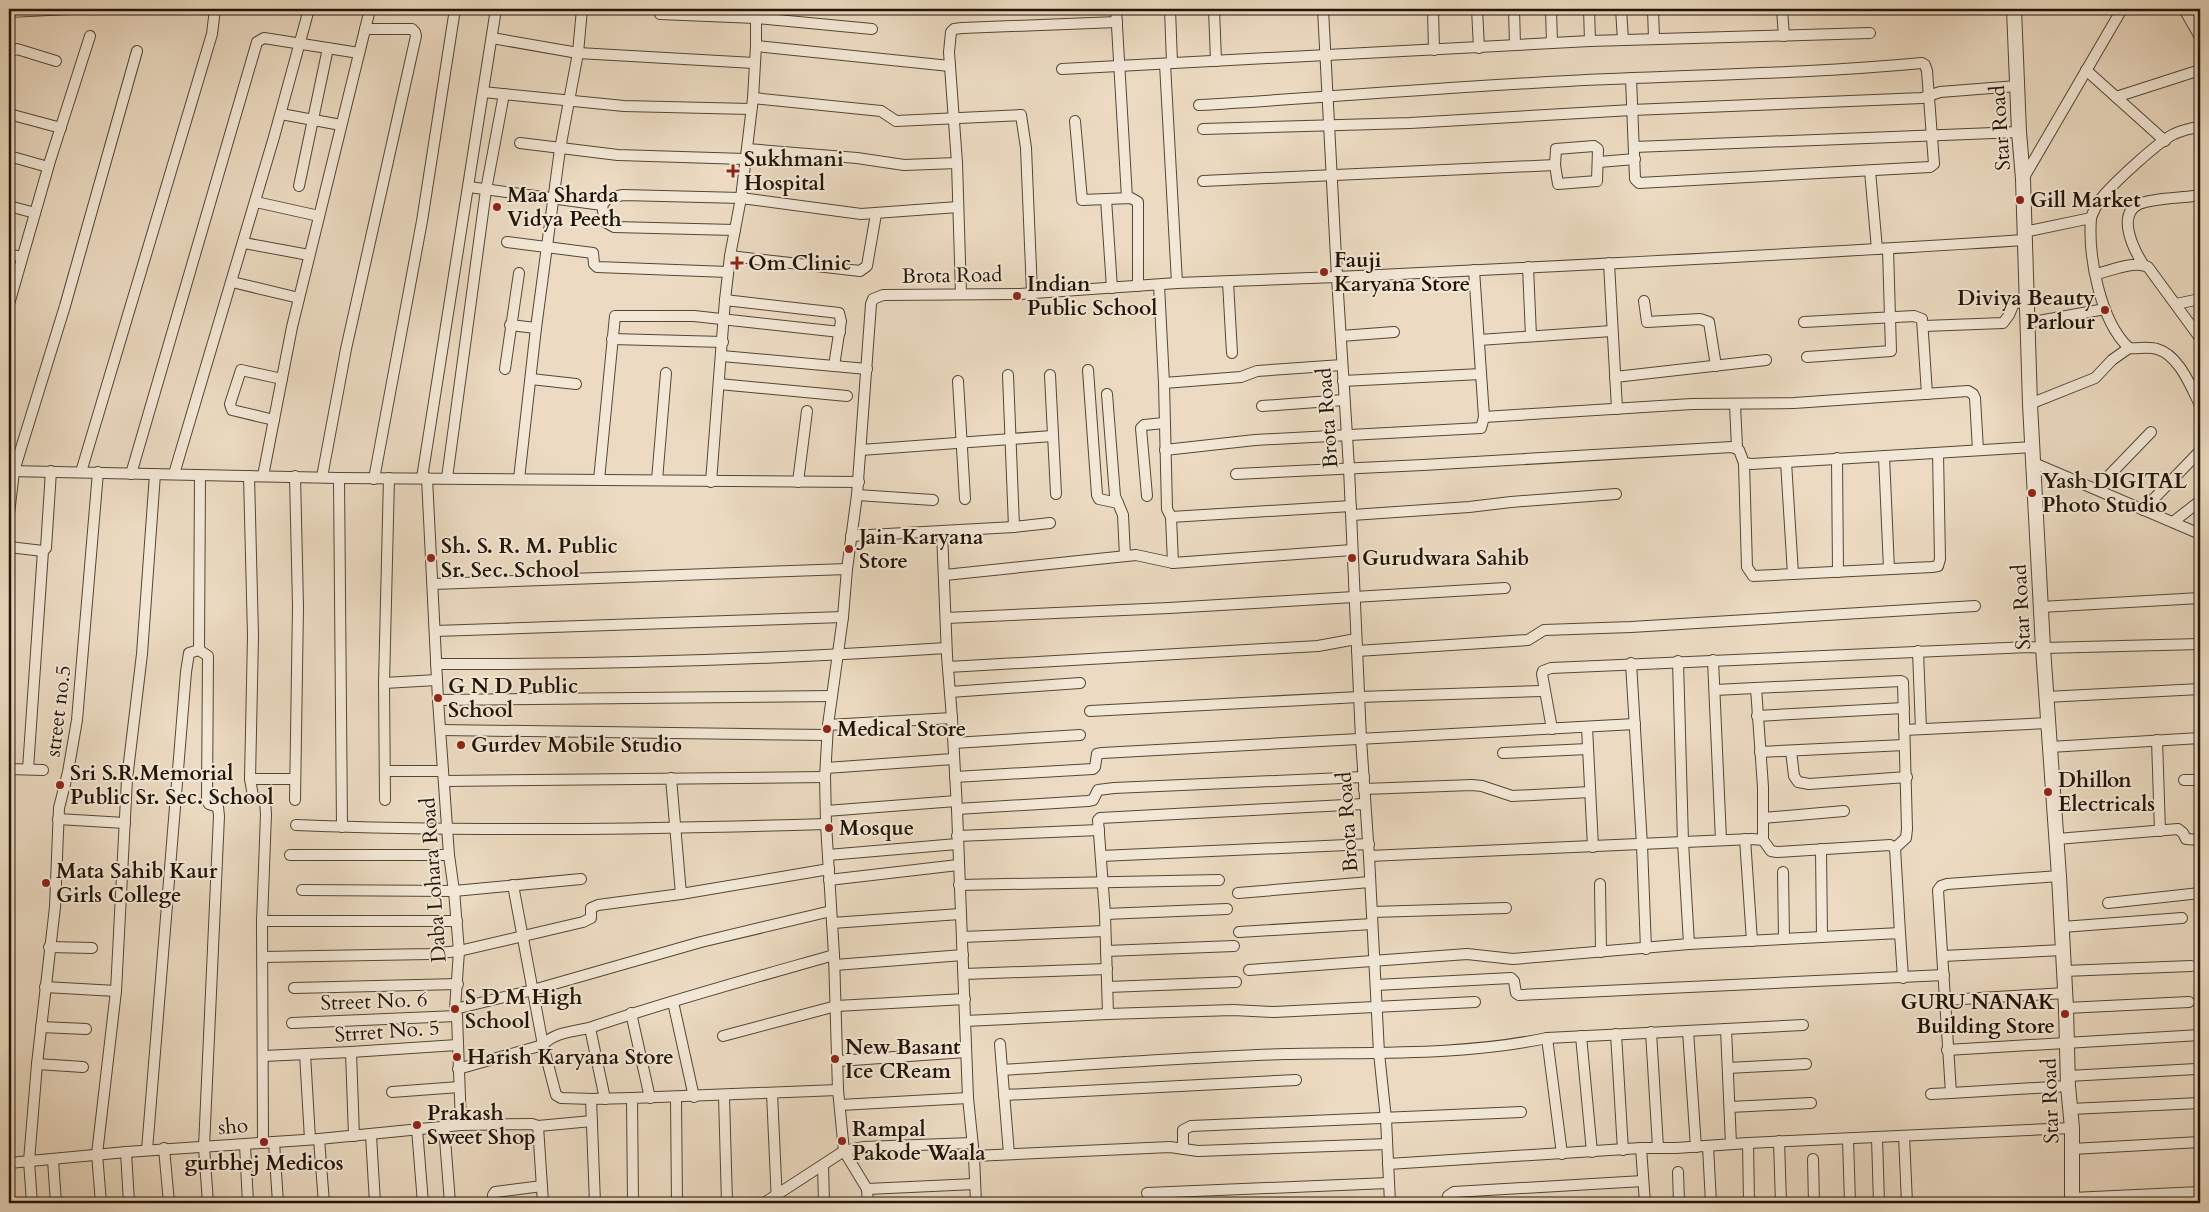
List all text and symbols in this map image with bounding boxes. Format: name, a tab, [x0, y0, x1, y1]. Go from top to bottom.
street label: Star Road	[1983, 84, 2018, 172]
place label: Sukhmani Hospital	[744, 145, 844, 198]
marker: Sukhmani Hospital	[726, 164, 740, 178]
place label: Maa Sharda Vidya Peeth	[507, 181, 622, 234]
place label: Gill Market	[2030, 186, 2141, 215]
marker: Gill Market	[2014, 194, 2026, 206]
marker: Maa Sharda Vidya Peeth	[491, 201, 503, 213]
place label: Fauji Karyana Store	[1334, 246, 1470, 299]
place label: Om Clinic	[748, 249, 851, 278]
marker: Om Clinic	[730, 256, 744, 270]
street label: Brota Road	[901, 260, 1003, 291]
marker: Fauji Karyana Store	[1318, 266, 1330, 278]
place label: Indian Public School	[1027, 270, 1158, 323]
place label: Diviya Beauty Parlour	[1957, 284, 2096, 337]
marker: Indian Public School	[1011, 290, 1023, 302]
marker: Diviya Beauty Parlour	[2099, 304, 2111, 316]
street label: Brota Road	[1310, 367, 1345, 469]
place label: Yash DIGITAL Photo Studio	[2042, 467, 2188, 520]
marker: Yash DIGITAL Photo Studio	[2026, 487, 2038, 499]
place label: Jain Karyana Store	[856, 523, 984, 576]
place label: Sh. S. R. M. Public Sr. Sec. School	[441, 532, 618, 585]
marker: Jain Karyana Store	[843, 543, 855, 555]
place label: Gurudwara Sahib	[1362, 544, 1529, 573]
marker: Sh. S. R. M. Public Sr. Sec. School	[425, 552, 437, 564]
marker: Gurudwara Sahib	[1346, 552, 1358, 564]
street label: Star Road	[2005, 563, 2038, 651]
street label: street no.5	[38, 664, 78, 759]
place label: G N D Public School	[448, 672, 578, 725]
marker: G N D Public School	[432, 692, 444, 704]
place label: Medical Store	[837, 715, 966, 744]
marker: Medical Store	[821, 723, 833, 735]
place label: Gurdev Mobile Studio	[471, 731, 682, 760]
marker: Gurdev Mobile Studio	[455, 739, 467, 751]
place label: Sri S.R.Memorial Public Sr. Sec. School	[70, 759, 274, 812]
place label: Dhillon Electricals	[2058, 766, 2155, 819]
street label: Brota Road	[1330, 771, 1365, 873]
marker: Sri S.R.Memorial Public Sr. Sec. School	[54, 779, 66, 791]
marker: Dhillon Electricals	[2042, 786, 2054, 798]
street label: Daba Lohara Road	[413, 796, 454, 963]
place label: Mosque	[839, 814, 914, 843]
marker: Mosque	[823, 822, 835, 834]
place label: Mata Sahib Kaur Girls College	[56, 857, 218, 910]
marker: Mata Sahib Kaur Girls College	[40, 877, 52, 889]
place label: S D M High School	[465, 983, 582, 1036]
street label: Street No. 6	[320, 985, 428, 1018]
place label: GURU NANAK Building Store	[1900, 988, 2055, 1041]
marker: S D M High School	[449, 1003, 461, 1015]
marker: GURU NANAK Building Store	[2059, 1008, 2071, 1020]
street label: Strret No. 5	[334, 1013, 441, 1050]
place label: New Basant Ice CReam	[845, 1033, 961, 1086]
place label: Harish Karyana Store	[467, 1043, 674, 1072]
marker: Harish Karyana Store	[451, 1051, 463, 1063]
marker: New Basant Ice CReam	[829, 1053, 841, 1065]
street label: Star Road	[2035, 1058, 2066, 1144]
place label: Prakash Sweet Shop	[427, 1099, 536, 1152]
street label: sho	[217, 1111, 249, 1142]
place label: Rampal Pakode Waala	[852, 1115, 986, 1168]
marker: Prakash Sweet Shop	[411, 1119, 423, 1131]
marker: Rampal Pakode Waala	[836, 1135, 848, 1147]
marker: gurbhej Medicos	[258, 1136, 270, 1148]
place label: gurbhej Medicos	[184, 1149, 344, 1178]

